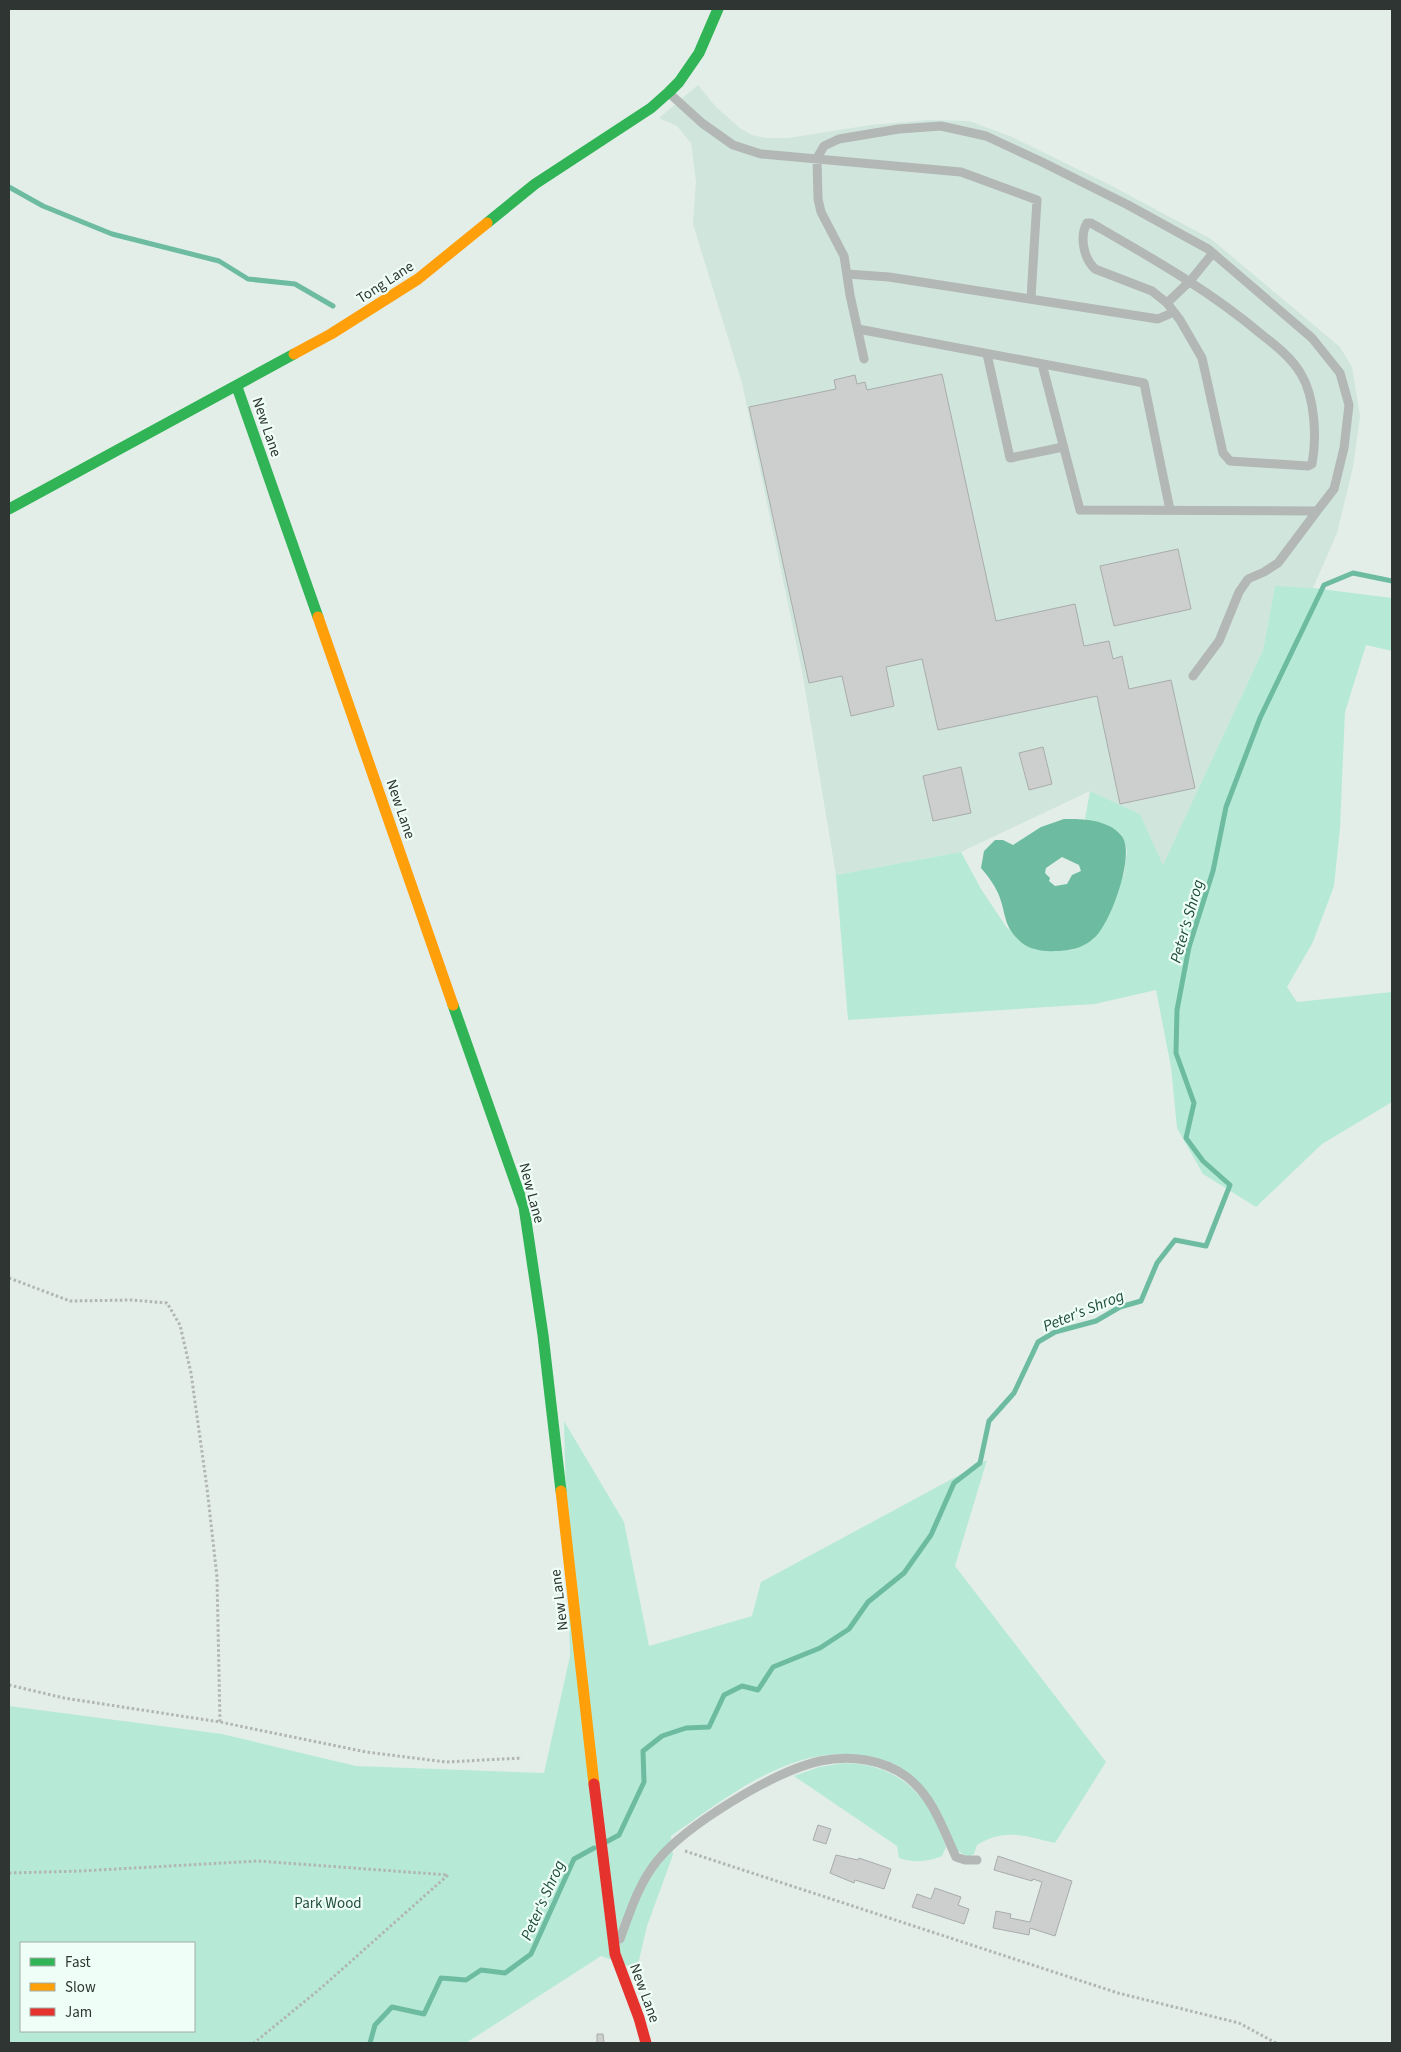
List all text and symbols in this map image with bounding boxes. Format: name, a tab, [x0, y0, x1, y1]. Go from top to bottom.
street label: Tong Lane	[353, 256, 418, 309]
street label: New Lane	[247, 395, 286, 460]
street label: New Lane	[381, 777, 420, 842]
water label: Peter's Shrog	[1165, 877, 1209, 966]
street label: New Lane	[513, 1161, 550, 1226]
water label: Peter's Shrog	[1039, 1285, 1127, 1337]
street label: New Lane	[545, 1568, 574, 1632]
water label: Peter's Shrog	[515, 1857, 570, 1944]
park label: Park Wood	[294, 1893, 362, 1914]
legend	[20, 1942, 195, 2032]
text: Fast	[65, 1952, 91, 1973]
street label: New Lane	[624, 1961, 665, 2026]
text: Slow	[65, 1977, 96, 1998]
text: Jam	[65, 2002, 92, 2023]

